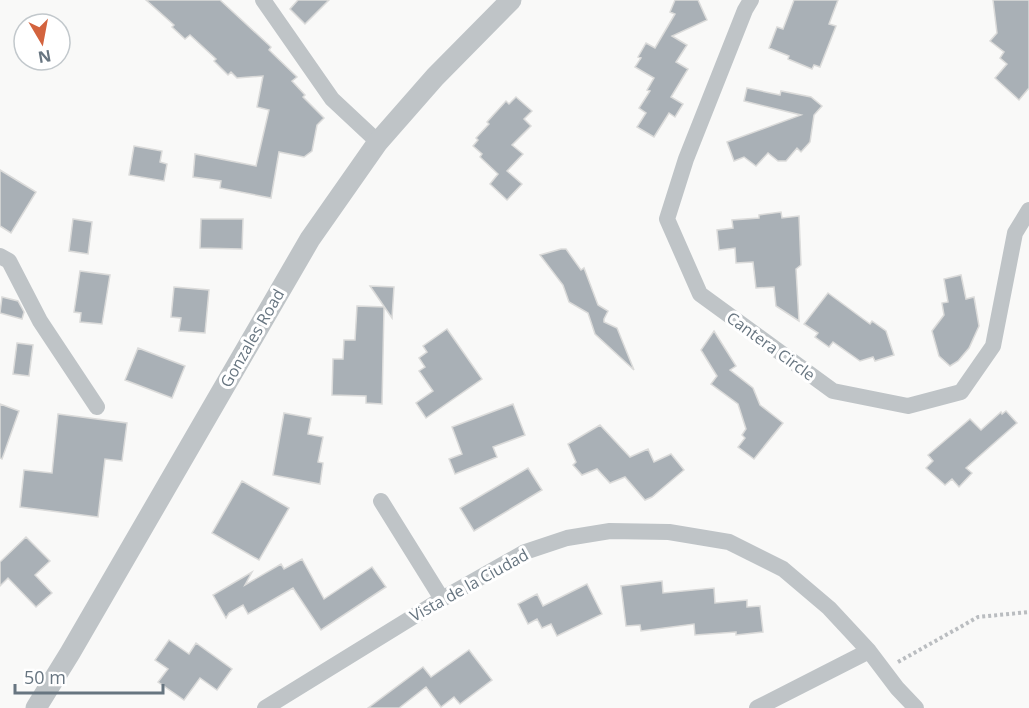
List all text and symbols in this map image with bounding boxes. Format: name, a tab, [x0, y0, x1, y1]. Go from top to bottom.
north arrow	[12, 12, 72, 72]
text: N	[36, 45, 53, 69]
street label: Gonzales Road	[215, 285, 289, 391]
street label: Cantera Circle	[722, 306, 820, 386]
street label: Vista de la Ciudad	[406, 543, 532, 627]
scale bar	[15, 657, 164, 695]
text: 50 m	[24, 665, 66, 689]

